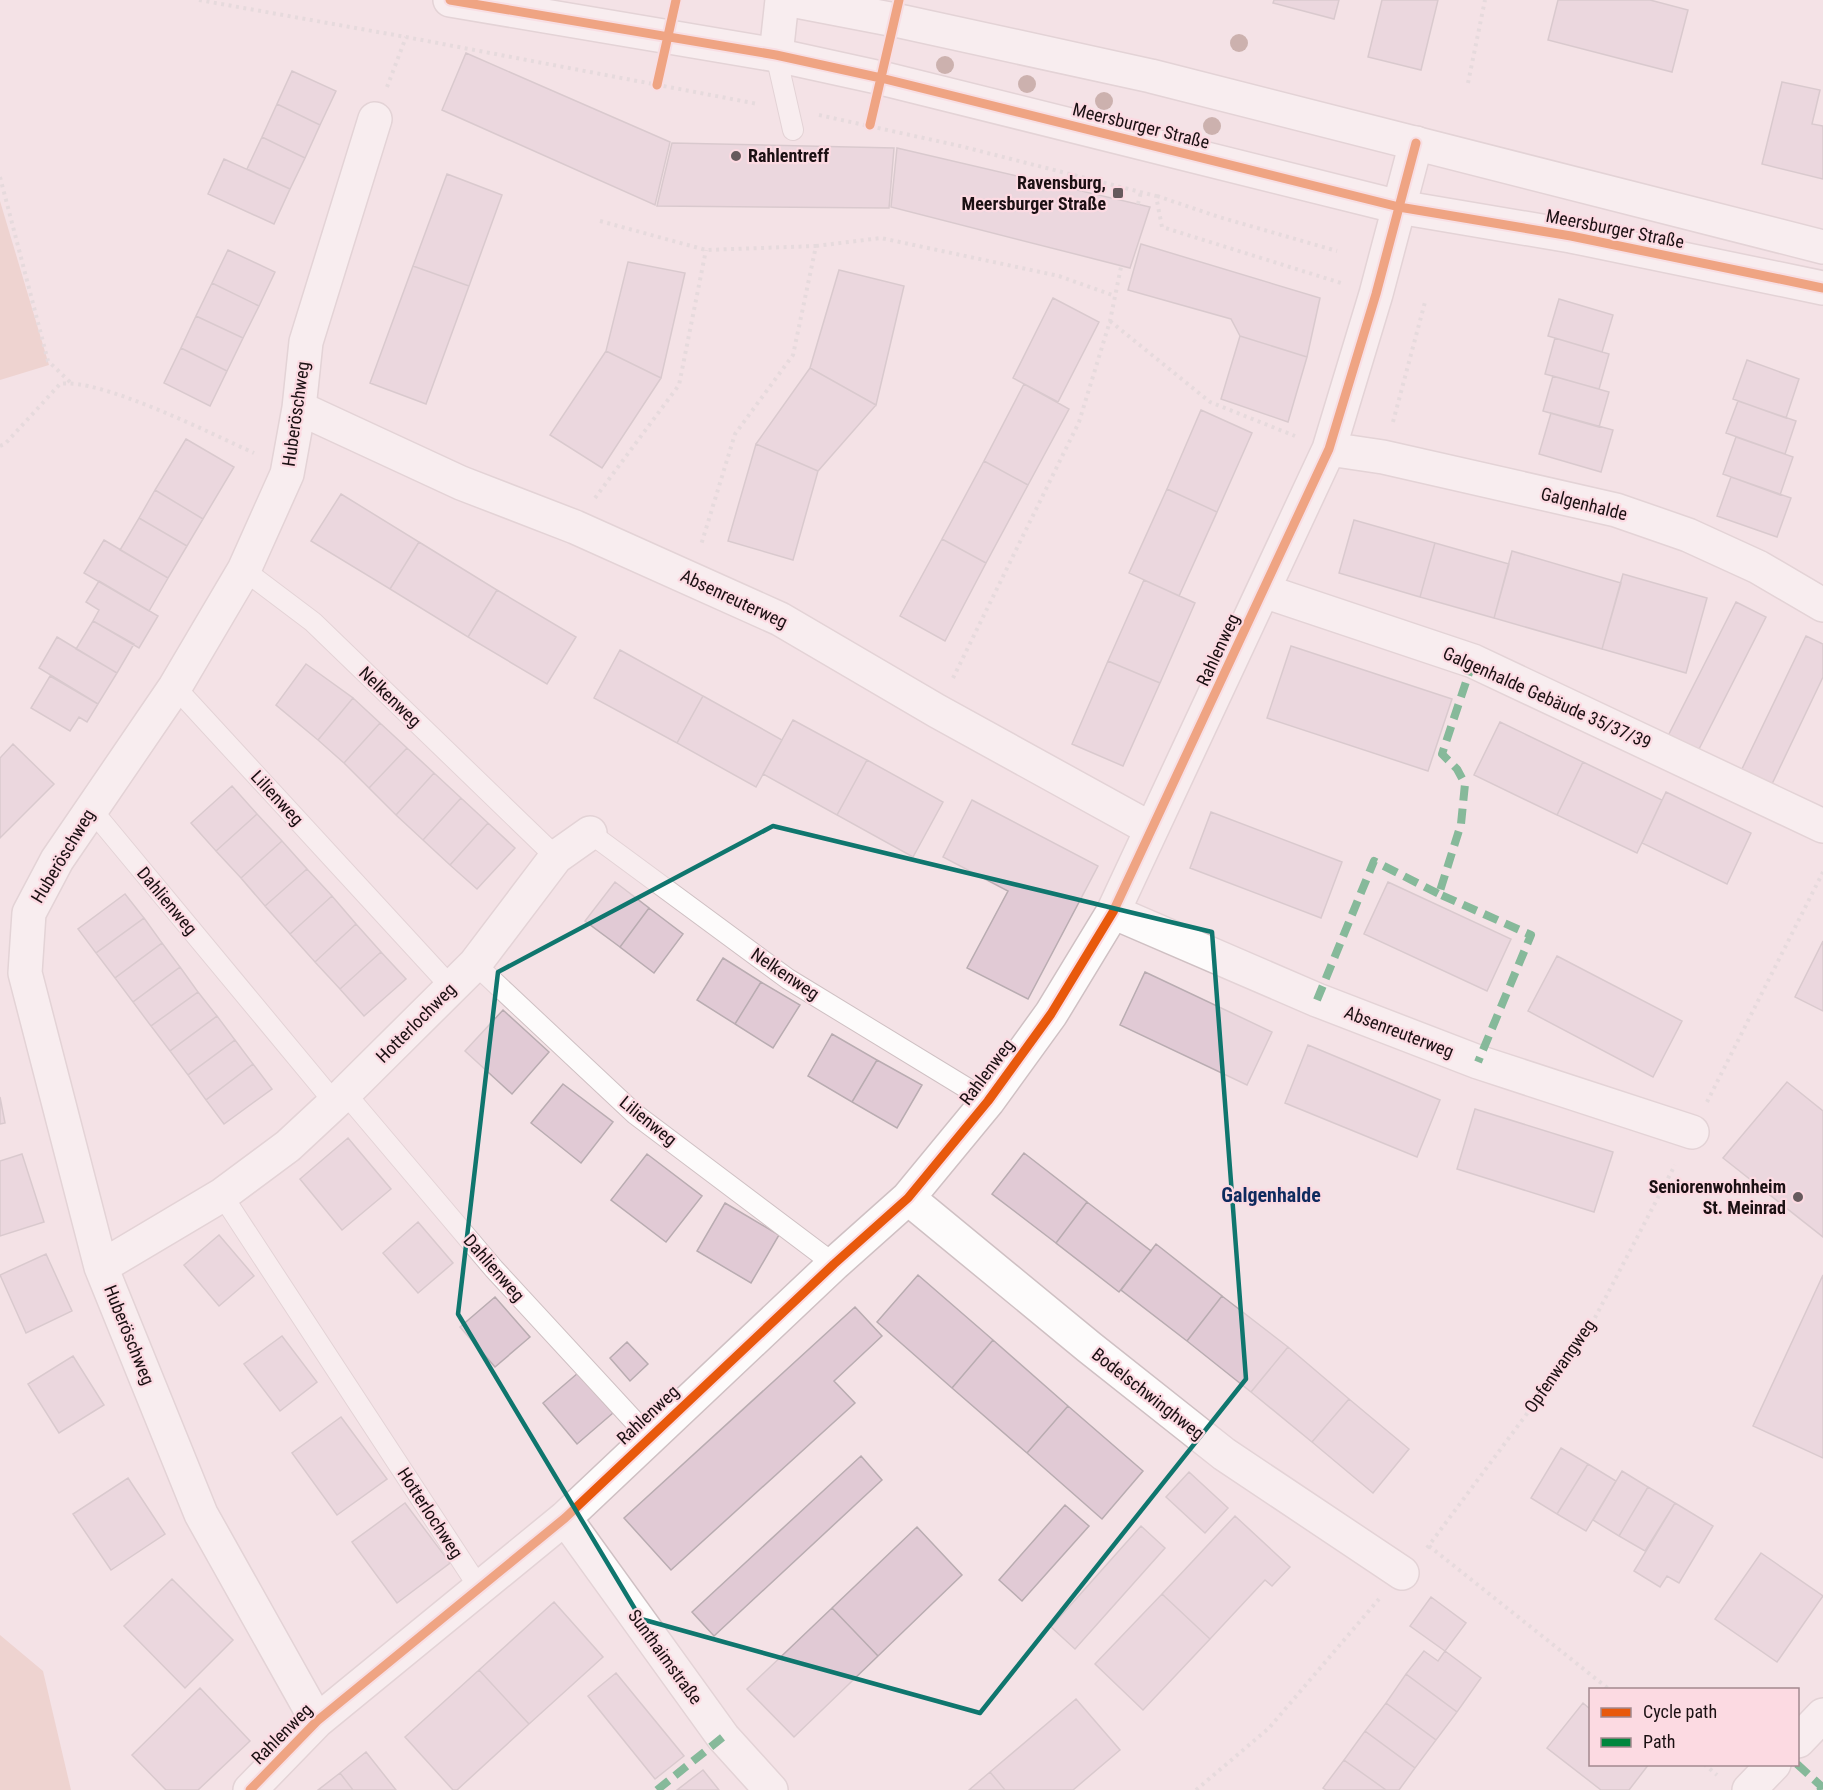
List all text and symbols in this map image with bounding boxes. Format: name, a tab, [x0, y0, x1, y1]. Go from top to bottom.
street label: Meersburger Straße	[1071, 98, 1212, 153]
place label: Rahlentreff	[748, 145, 829, 166]
marker: Rahlentreff	[729, 149, 743, 163]
place label: Ravensburg, Meersburger Straße	[962, 172, 1106, 214]
marker: Ravensburg, Meersburger Straße	[1111, 186, 1125, 200]
street label: Meersburger Straße	[1544, 205, 1686, 252]
street label: Huberöschweg	[278, 360, 313, 468]
street label: Galgenhalde	[1539, 483, 1629, 524]
street label: Absenreuterweg	[677, 565, 791, 632]
street label: Rahlenweg	[1192, 610, 1243, 689]
street label: Galgenhalde Gebäude 35/37/39	[1440, 642, 1655, 753]
street label: Nelkenweg	[355, 662, 426, 731]
street label: Lilienweg	[247, 766, 308, 829]
street label: Huberöschweg	[26, 805, 99, 906]
street label: Dahlienweg	[133, 863, 202, 939]
street label: Nelkenweg	[747, 943, 823, 1004]
street label: Hotterlochweg	[371, 978, 460, 1067]
street label: Absenreuterweg	[1342, 1001, 1457, 1062]
street label: Rahlenweg	[955, 1035, 1018, 1109]
street label: Lilienweg	[616, 1091, 681, 1150]
place label: Seniorenwohnheim St. Meinrad	[1649, 1176, 1786, 1218]
district label: Galgenhalde	[1221, 1183, 1321, 1207]
marker: Seniorenwohnheim St. Meinrad	[1791, 1190, 1805, 1204]
street label: Dahlienweg	[460, 1230, 529, 1306]
street label: Huberöschweg	[100, 1282, 159, 1388]
street label: Opfenwangweg	[1520, 1315, 1600, 1416]
street label: Bodelschwinghweg	[1088, 1343, 1209, 1444]
street label: Rahlenweg	[612, 1381, 683, 1449]
street label: Hotterlochweg	[393, 1463, 468, 1562]
street label: Sunthaimstraße	[624, 1605, 707, 1708]
legend	[1589, 1688, 1799, 1766]
street label: Rahlenweg	[247, 1699, 316, 1768]
text: Cycle path	[1643, 1701, 1717, 1722]
text: Path	[1643, 1731, 1676, 1752]

